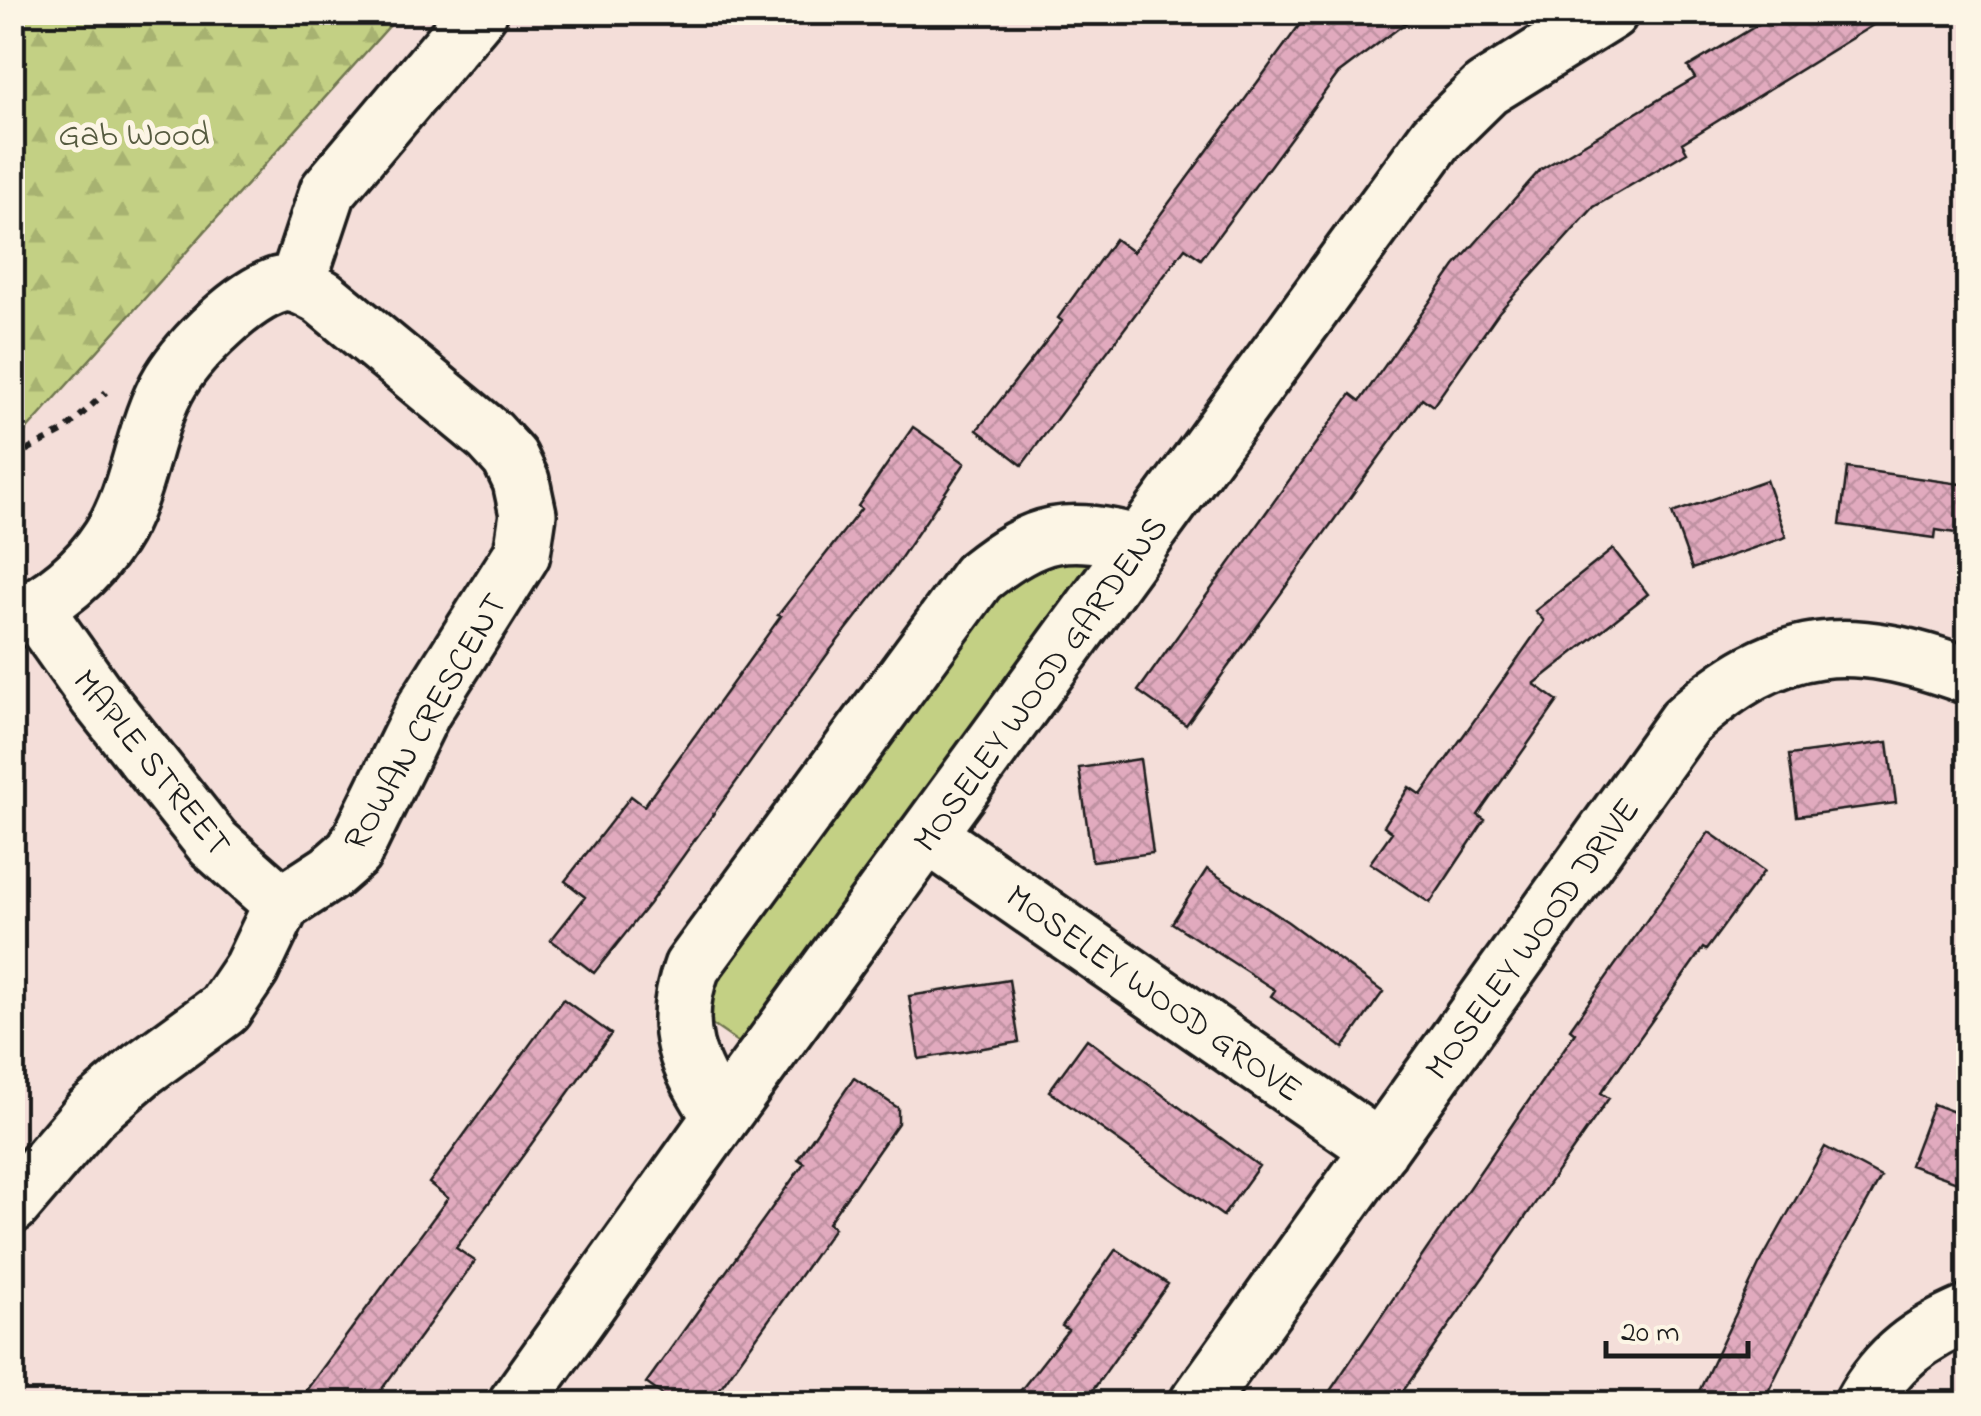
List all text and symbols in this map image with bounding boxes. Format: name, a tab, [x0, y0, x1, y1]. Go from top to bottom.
park label: Gab Wood	[58, 111, 210, 162]
street label: MOSELEY WOOD GARDENS	[902, 506, 1182, 864]
street label: ROWAN CRESCENT	[332, 584, 522, 861]
street label: MAPLE STREET	[59, 659, 242, 869]
street label: MOSELEY WOOD DRIVE	[1414, 788, 1654, 1092]
street label: MOSELEY WOOD GROVE	[994, 873, 1312, 1117]
scale bar	[1606, 1296, 1748, 1358]
text: 20 m	[1621, 1312, 1680, 1356]

